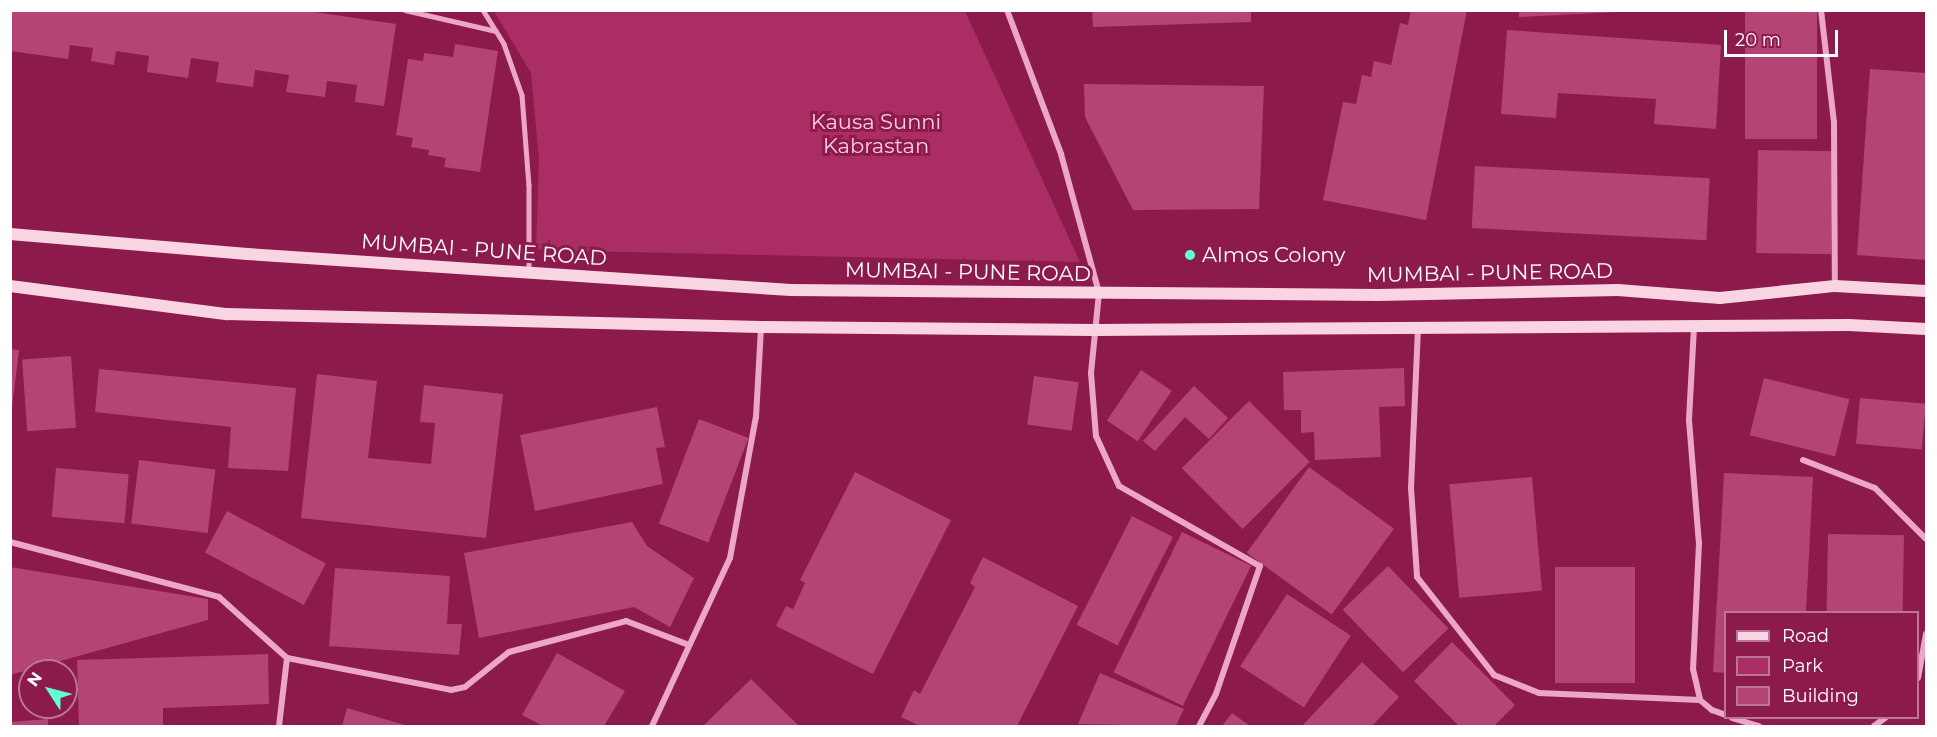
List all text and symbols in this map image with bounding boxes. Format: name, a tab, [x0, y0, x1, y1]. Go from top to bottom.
scale bar	[1727, 18, 1841, 56]
text: 20 m	[1735, 29, 1781, 51]
park label: Kausa Sunni Kabrastan	[811, 109, 941, 159]
street label: MUMBAI - PUNE ROAD	[360, 229, 608, 271]
place label: Almos Colony	[1202, 242, 1345, 268]
marker: Almos Colony	[1183, 248, 1197, 262]
street label: MUMBAI - PUNE ROAD	[845, 257, 1091, 287]
street label: MUMBAI - PUNE ROAD	[1367, 258, 1613, 288]
legend	[1724, 611, 1919, 719]
text: Road	[1782, 625, 1829, 647]
text: Park	[1782, 655, 1823, 677]
north arrow	[18, 659, 78, 719]
text: N	[23, 668, 46, 690]
text: Building	[1782, 685, 1859, 707]

